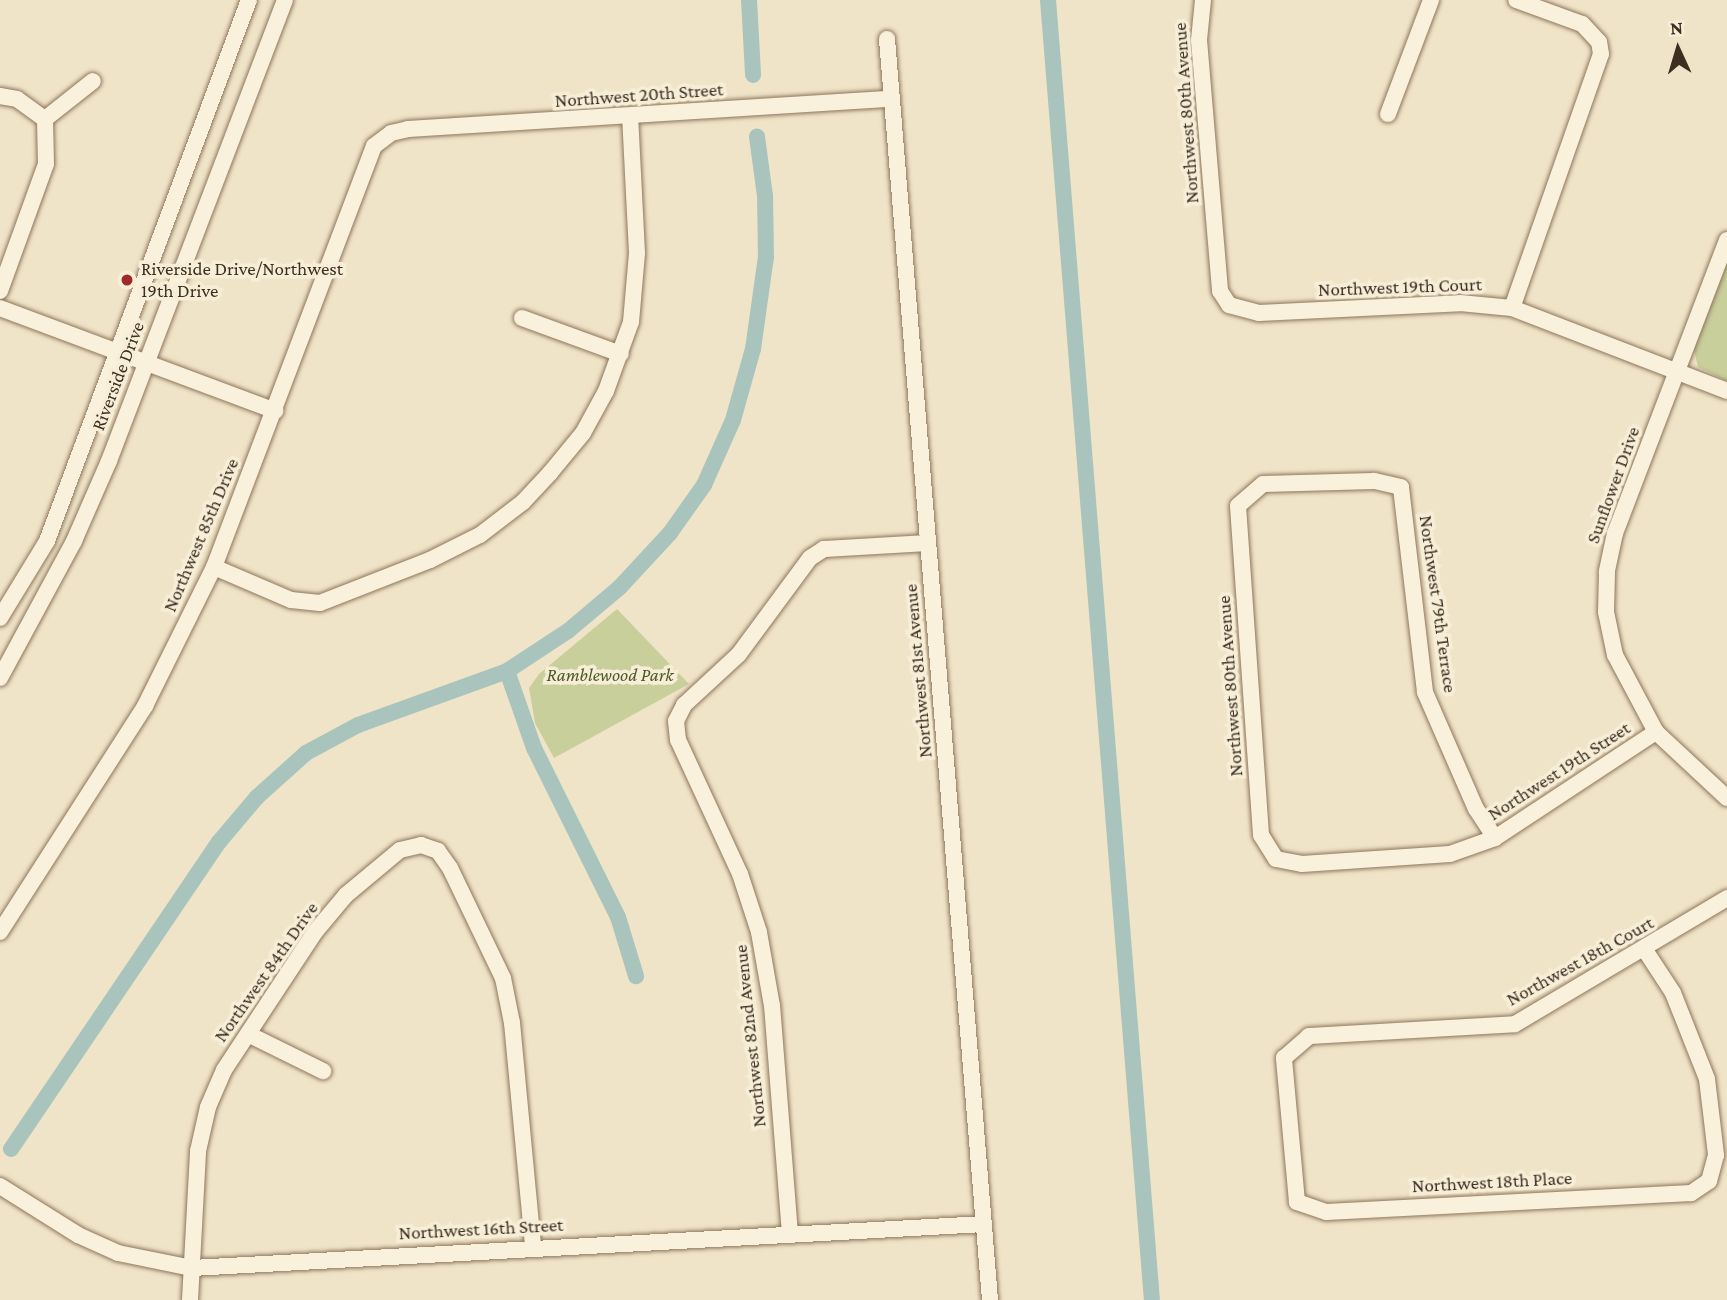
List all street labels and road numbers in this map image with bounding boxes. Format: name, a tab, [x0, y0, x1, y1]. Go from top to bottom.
street label: Northwest 80th Avenue	[1168, 22, 1204, 204]
street label: Northwest 20th Street	[554, 78, 724, 112]
street label: Northwest 19th Court	[1318, 273, 1482, 301]
street label: Riverside Drive	[87, 318, 149, 434]
street label: Sunflower Drive	[1581, 423, 1645, 547]
street label: Northwest 85th Drive	[158, 455, 244, 615]
street label: Northwest 79th Terrace	[1414, 514, 1462, 694]
street label: Northwest 81st Avenue	[899, 583, 937, 759]
street label: Northwest 80th Avenue	[1212, 595, 1248, 777]
street label: Northwest 19th Street	[1484, 717, 1634, 825]
street label: Northwest 84th Drive	[209, 898, 323, 1046]
street label: Northwest 18th Court	[1502, 911, 1658, 1011]
street label: Northwest 82nd Avenue	[729, 944, 771, 1128]
street label: Northwest 18th Place	[1411, 1166, 1573, 1198]
street label: Northwest 16th Street	[398, 1213, 564, 1245]

